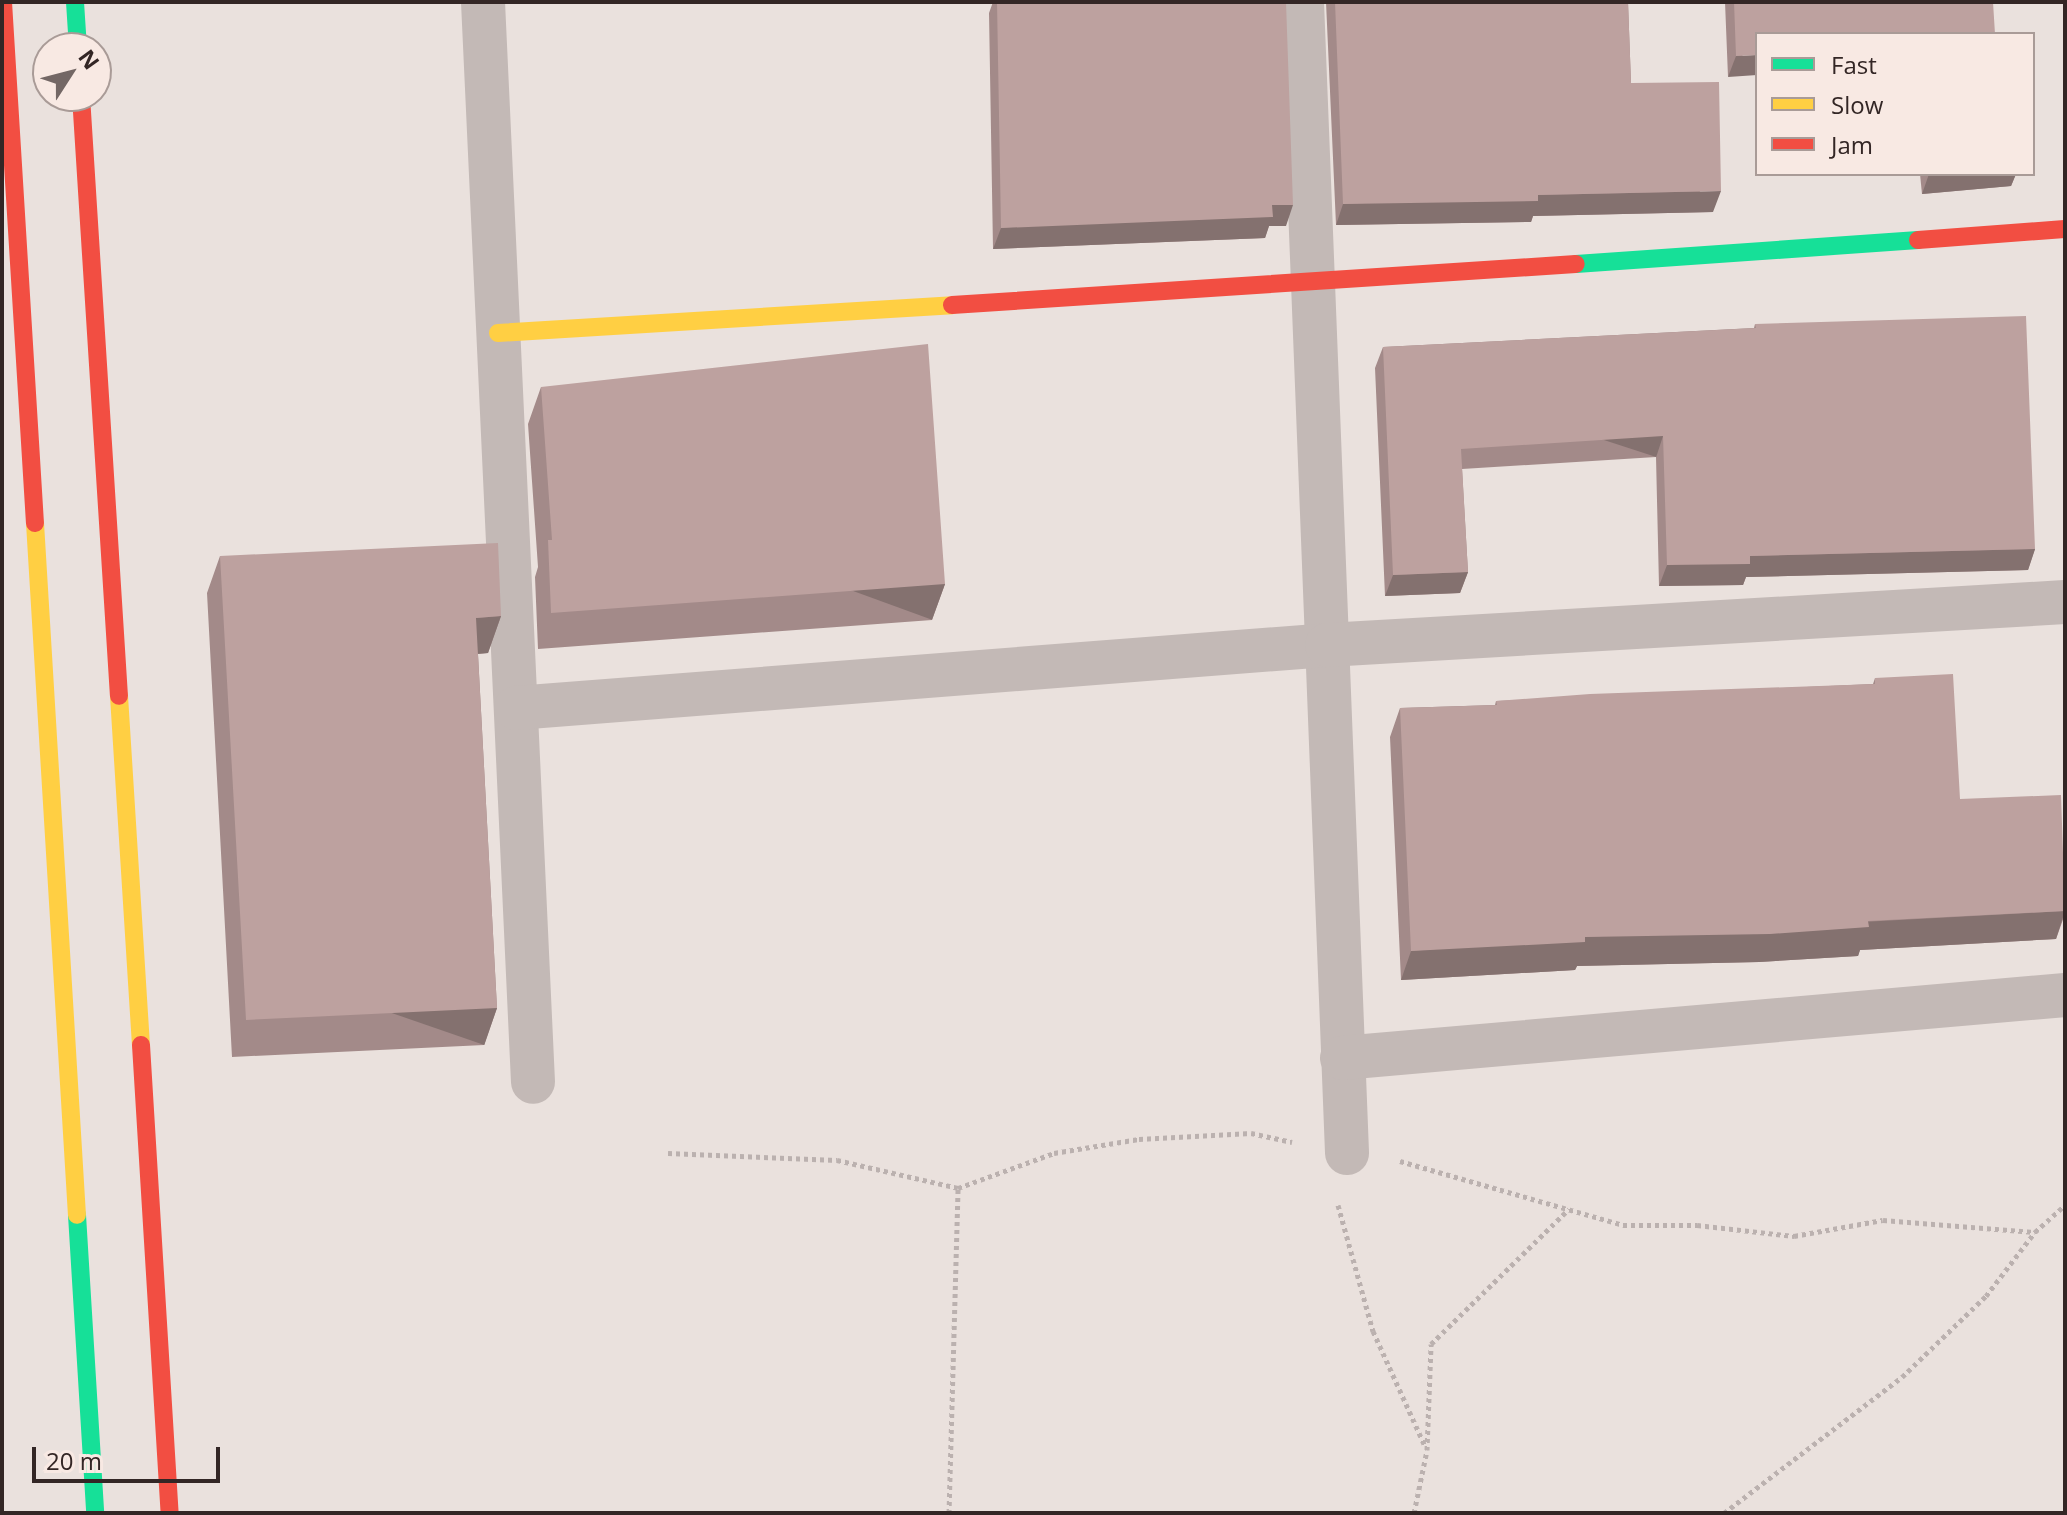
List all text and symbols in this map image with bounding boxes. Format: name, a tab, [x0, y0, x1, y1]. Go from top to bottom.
north arrow	[32, 32, 112, 112]
legend	[1755, 32, 2035, 176]
text: N	[72, 43, 107, 75]
text: Fast	[1831, 48, 1877, 81]
text: Slow	[1831, 88, 1883, 121]
text: Jam	[1831, 128, 1873, 161]
scale bar	[36, 1431, 224, 1481]
text: 20 m	[46, 1444, 102, 1477]

